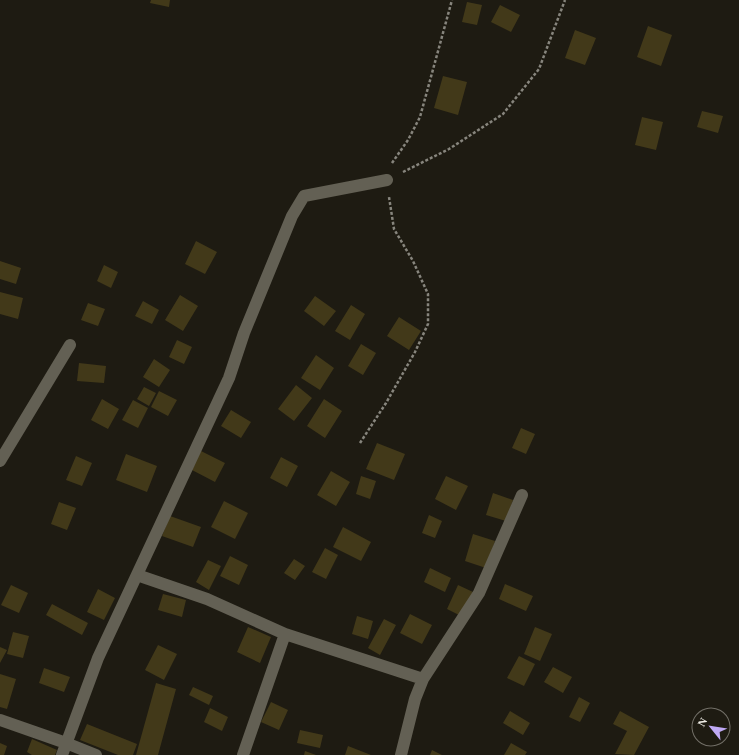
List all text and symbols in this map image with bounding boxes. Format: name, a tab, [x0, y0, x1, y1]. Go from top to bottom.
north arrow	[691, 707, 731, 747]
text: N	[695, 716, 710, 728]

